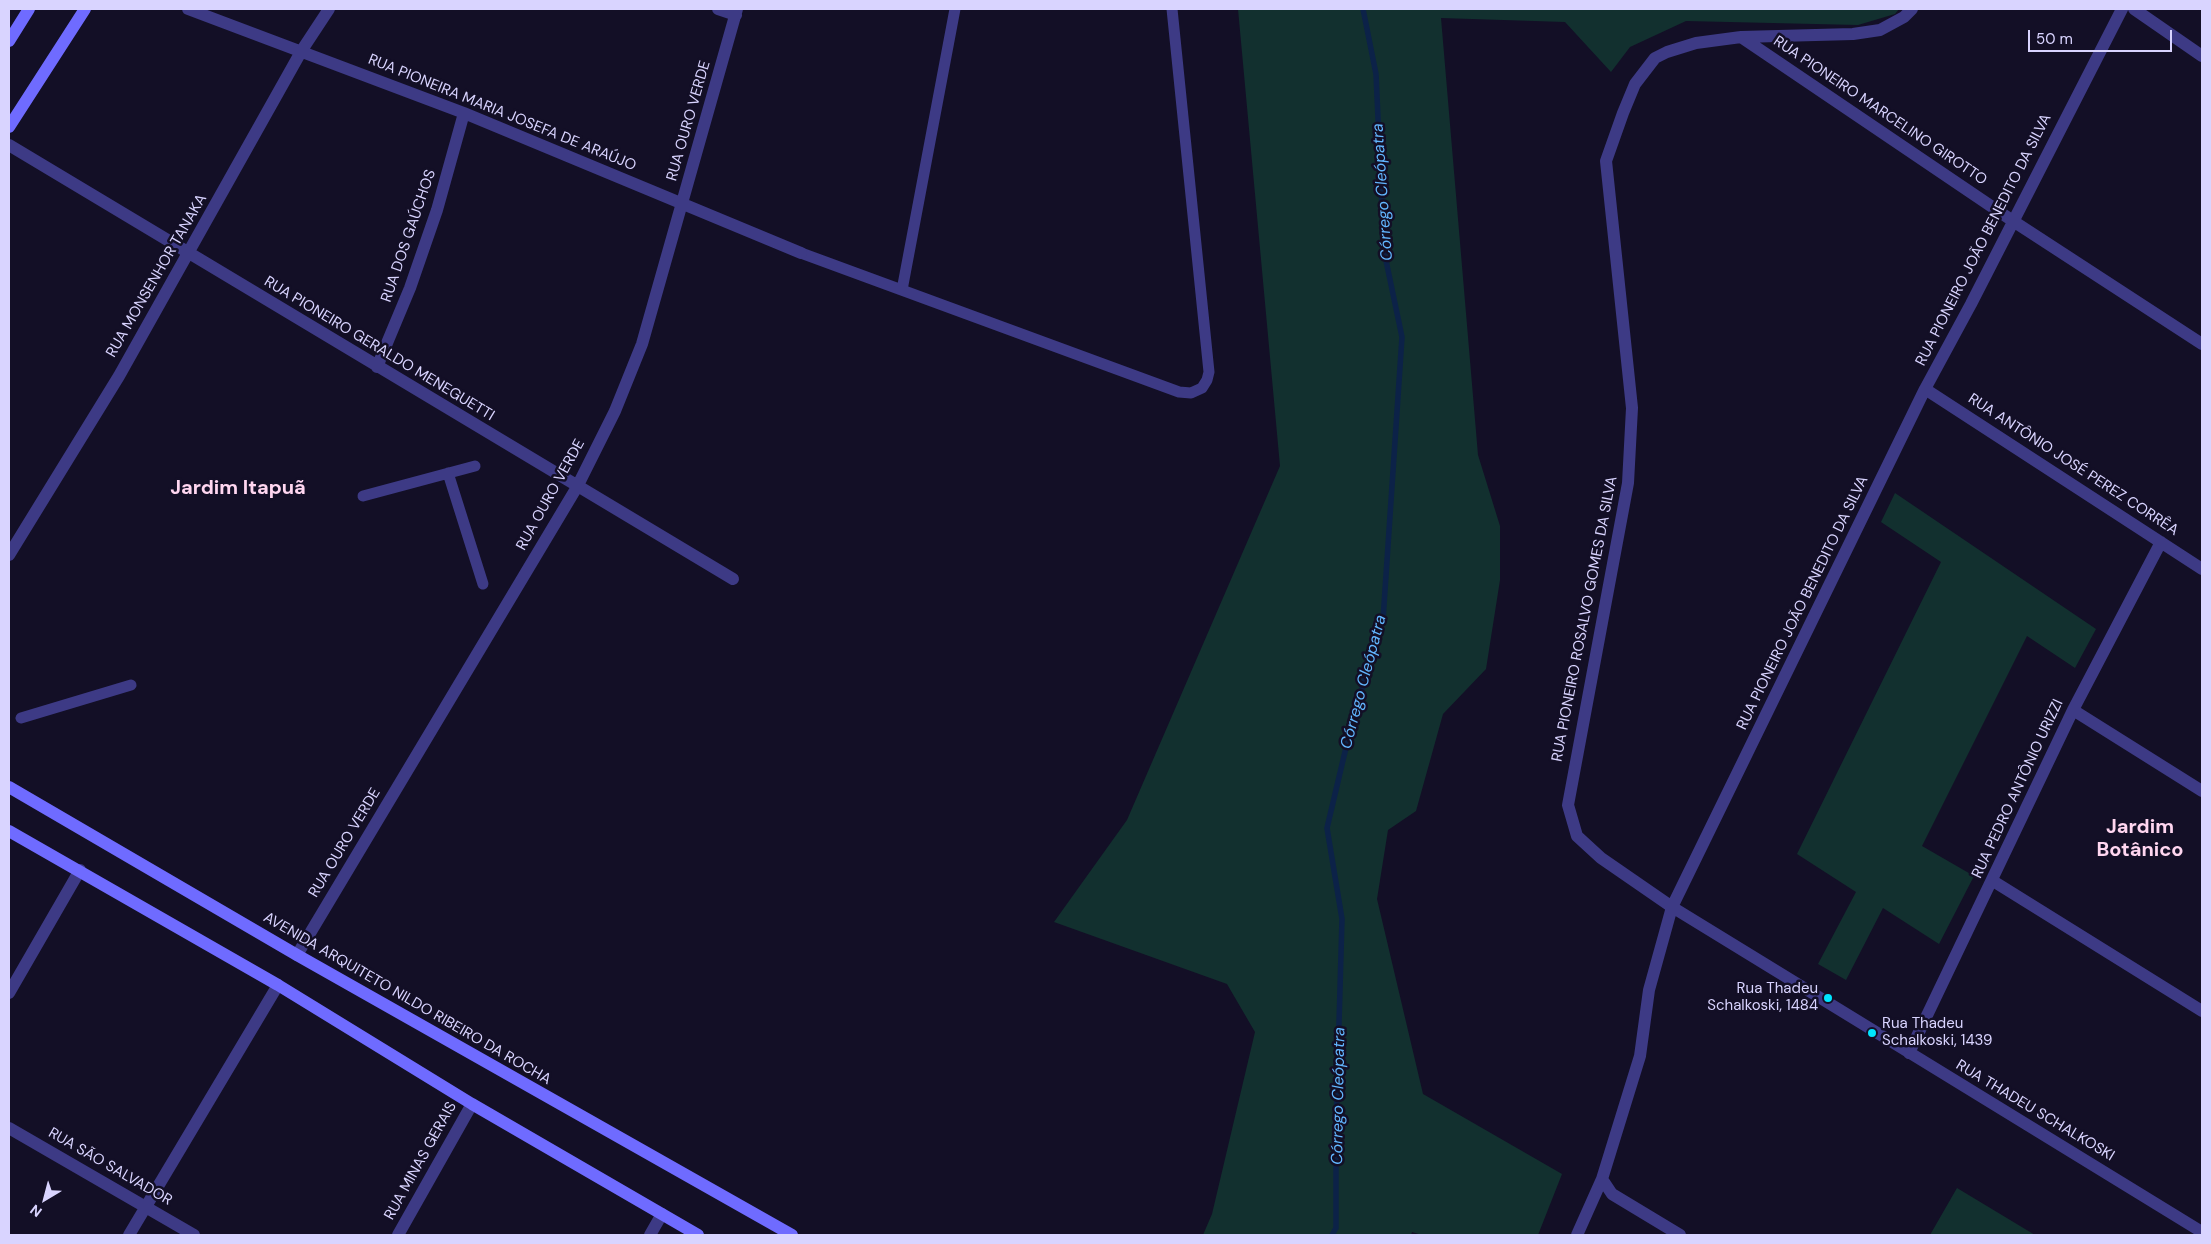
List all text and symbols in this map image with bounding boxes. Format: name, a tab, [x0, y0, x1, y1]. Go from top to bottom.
scale bar	[2031, 20, 2175, 52]
text: 50 m	[2036, 29, 2073, 49]
street label: RUA PIONEIRO MARCELINO GIROTTO	[1770, 33, 1990, 189]
street label: RUA PIONEIRA MARIA JOSEFA DE ARAÚJO	[365, 51, 639, 175]
street label: RUA OURO VERDE	[663, 59, 715, 183]
street label: RUA PIONEIRO JOÃO BENEDITO DA SILVA	[1912, 111, 2056, 369]
water label: Córrego Cleópatra	[1369, 123, 1397, 261]
street label: RUA DOS GAÚCHOS	[378, 167, 440, 305]
street label: RUA MONSENHOR TANAKA	[103, 191, 211, 361]
street label: RUA PIONEIRO GERALDO MENEGUETTI	[261, 273, 497, 425]
street label: RUA ANTÔNIO JOSÉ PEREZ CORRÊA	[1964, 390, 2182, 540]
street label: RUA OURO VERDE	[513, 436, 589, 554]
street label: RUA PIONEIRO JOÃO BENEDITO DA SILVA	[1733, 473, 1873, 733]
street label: RUA PIONEIRO ROSALVO GOMES DA SILVA	[1548, 475, 1622, 763]
district label: Jardim Itapuã	[170, 477, 306, 501]
water label: Córrego Cleópatra	[1337, 613, 1391, 751]
street label: RUA PEDRO ANTÔNIO URIZZI	[1969, 697, 2067, 881]
street label: RUA OURO VERDE	[305, 785, 385, 901]
district label: Jardim Botânico	[2096, 816, 2184, 863]
street label: AVENIDA ARQUITETO NILDO RIBEIRO DA ROCHA	[260, 909, 554, 1089]
place label: Rua Thadeu Schalkoski, 1484	[1707, 980, 1818, 1015]
marker: Rua Thadeu Schalkoski, 1484	[1822, 992, 1834, 1004]
place label: Rua Thadeu Schalkoski, 1439	[1882, 1015, 1992, 1050]
water label: Córrego Cleópatra	[1328, 1027, 1350, 1165]
marker: Rua Thadeu Schalkoski, 1439	[1866, 1027, 1878, 1039]
street label: RUA THADEU SCHALKOSKI	[1952, 1056, 2118, 1166]
street label: RUA MINAS GERAIS	[381, 1099, 461, 1223]
street label: RUA SÃO SALVADOR	[45, 1124, 175, 1210]
north arrow	[20, 1174, 70, 1224]
text: N	[26, 1201, 45, 1221]

